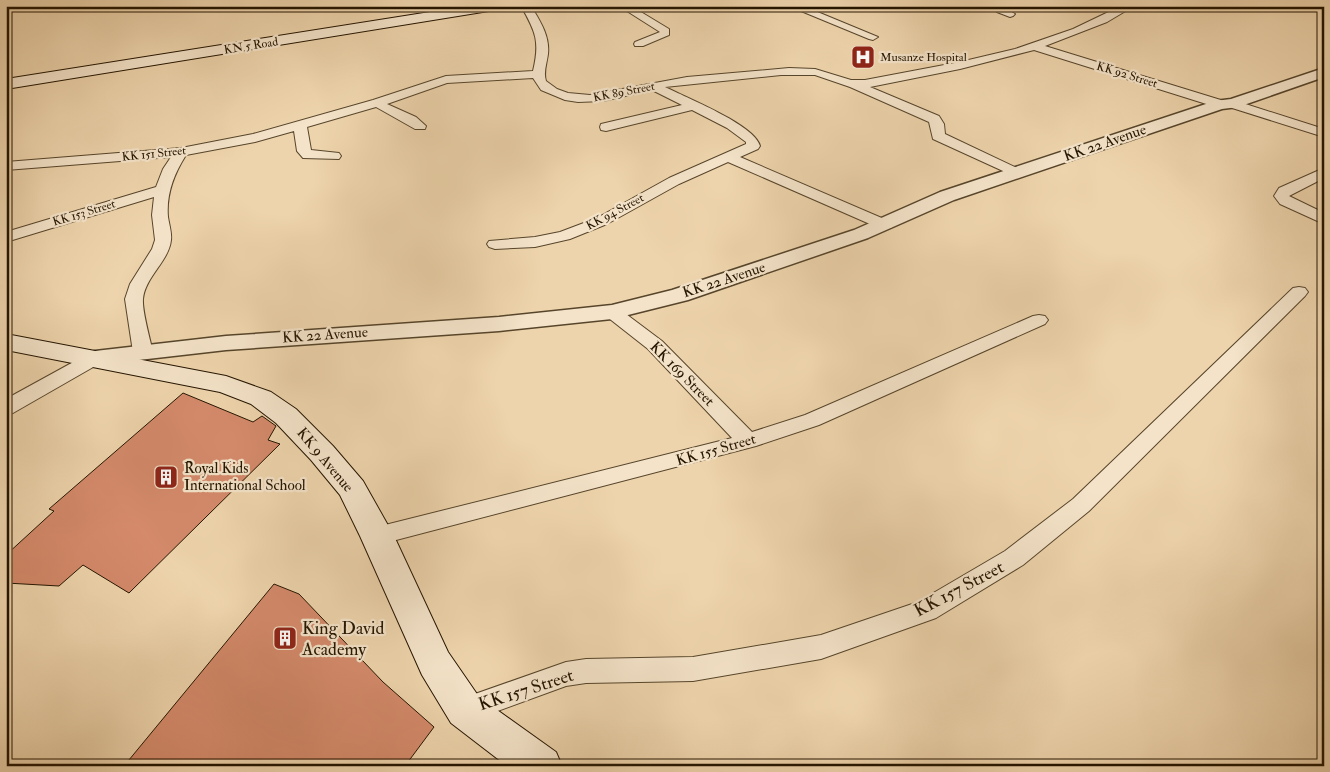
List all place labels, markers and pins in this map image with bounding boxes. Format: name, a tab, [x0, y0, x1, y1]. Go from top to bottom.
hospital icon: Musanze Hospital	[850, 44, 876, 70]
place label: Musanze Hospital	[880, 50, 967, 65]
place label: Royal Kids International School	[184, 459, 306, 495]
building icon: Royal Kids International School	[153, 464, 179, 490]
place label: King David Academy	[301, 617, 385, 661]
building icon: King David Academy	[272, 625, 298, 651]

